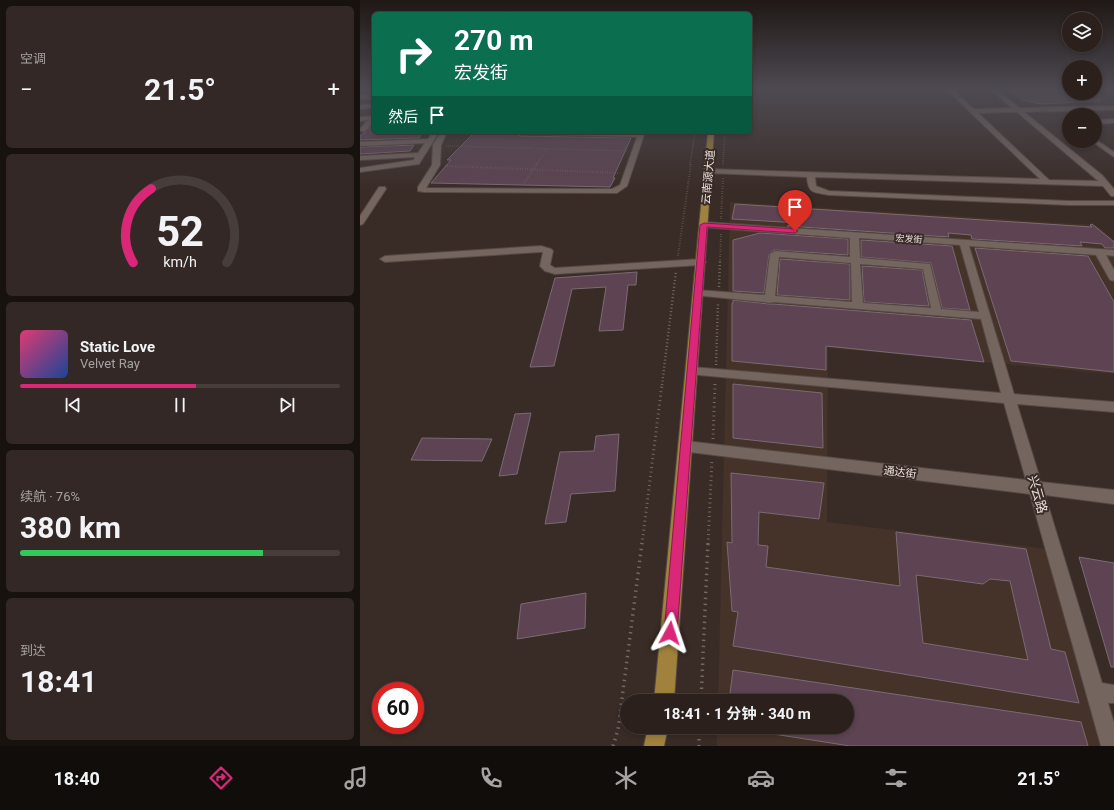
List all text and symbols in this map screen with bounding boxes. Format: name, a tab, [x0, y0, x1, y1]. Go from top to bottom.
map controls	[1062, 12, 1102, 148]
button: layers	[1062, 12, 1102, 52]
text: 270 m	[454, 24, 533, 57]
icon: right	[388, 28, 440, 80]
text: 空调	[20, 51, 46, 66]
button: +	[1062, 60, 1102, 100]
text: 宏发街	[454, 62, 508, 83]
text: 21.5°	[144, 72, 216, 107]
text: −	[20, 77, 33, 102]
text: +	[328, 77, 340, 102]
icon: arrive	[426, 104, 448, 126]
text: 然后	[388, 108, 418, 126]
button: −	[1062, 108, 1102, 148]
street label: 云南源大道	[700, 149, 717, 205]
pin	[778, 190, 812, 231]
icon: arrive	[784, 196, 806, 218]
text: 52	[156, 207, 204, 256]
street label: 宏发街	[895, 233, 923, 245]
text: km/h	[163, 254, 197, 270]
text: Static Love	[80, 338, 155, 356]
text: Velvet Ray	[80, 356, 140, 371]
icon: previous	[62, 394, 84, 416]
icon: pause	[169, 394, 191, 416]
icon: next	[276, 394, 298, 416]
street label: 通达街	[883, 464, 917, 481]
street label: 兴云路	[1025, 473, 1050, 515]
text: 续航 · 76%	[20, 489, 80, 504]
text: 380 km	[20, 510, 121, 545]
position arrow	[649, 612, 691, 654]
text: 到达	[20, 643, 46, 658]
text: 18:41	[20, 664, 97, 699]
speed limit sign: 60	[372, 682, 424, 734]
text: 18:41 · 1 分钟 · 340 m	[663, 705, 811, 723]
icon: directions	[207, 764, 235, 792]
icon: music	[342, 764, 370, 792]
icon: phone	[477, 764, 505, 792]
icon: climate	[612, 764, 640, 792]
icon: car	[747, 764, 775, 792]
icon: filters	[882, 764, 910, 792]
text: 18:40	[54, 768, 100, 789]
text: 21.5°	[1017, 768, 1060, 789]

